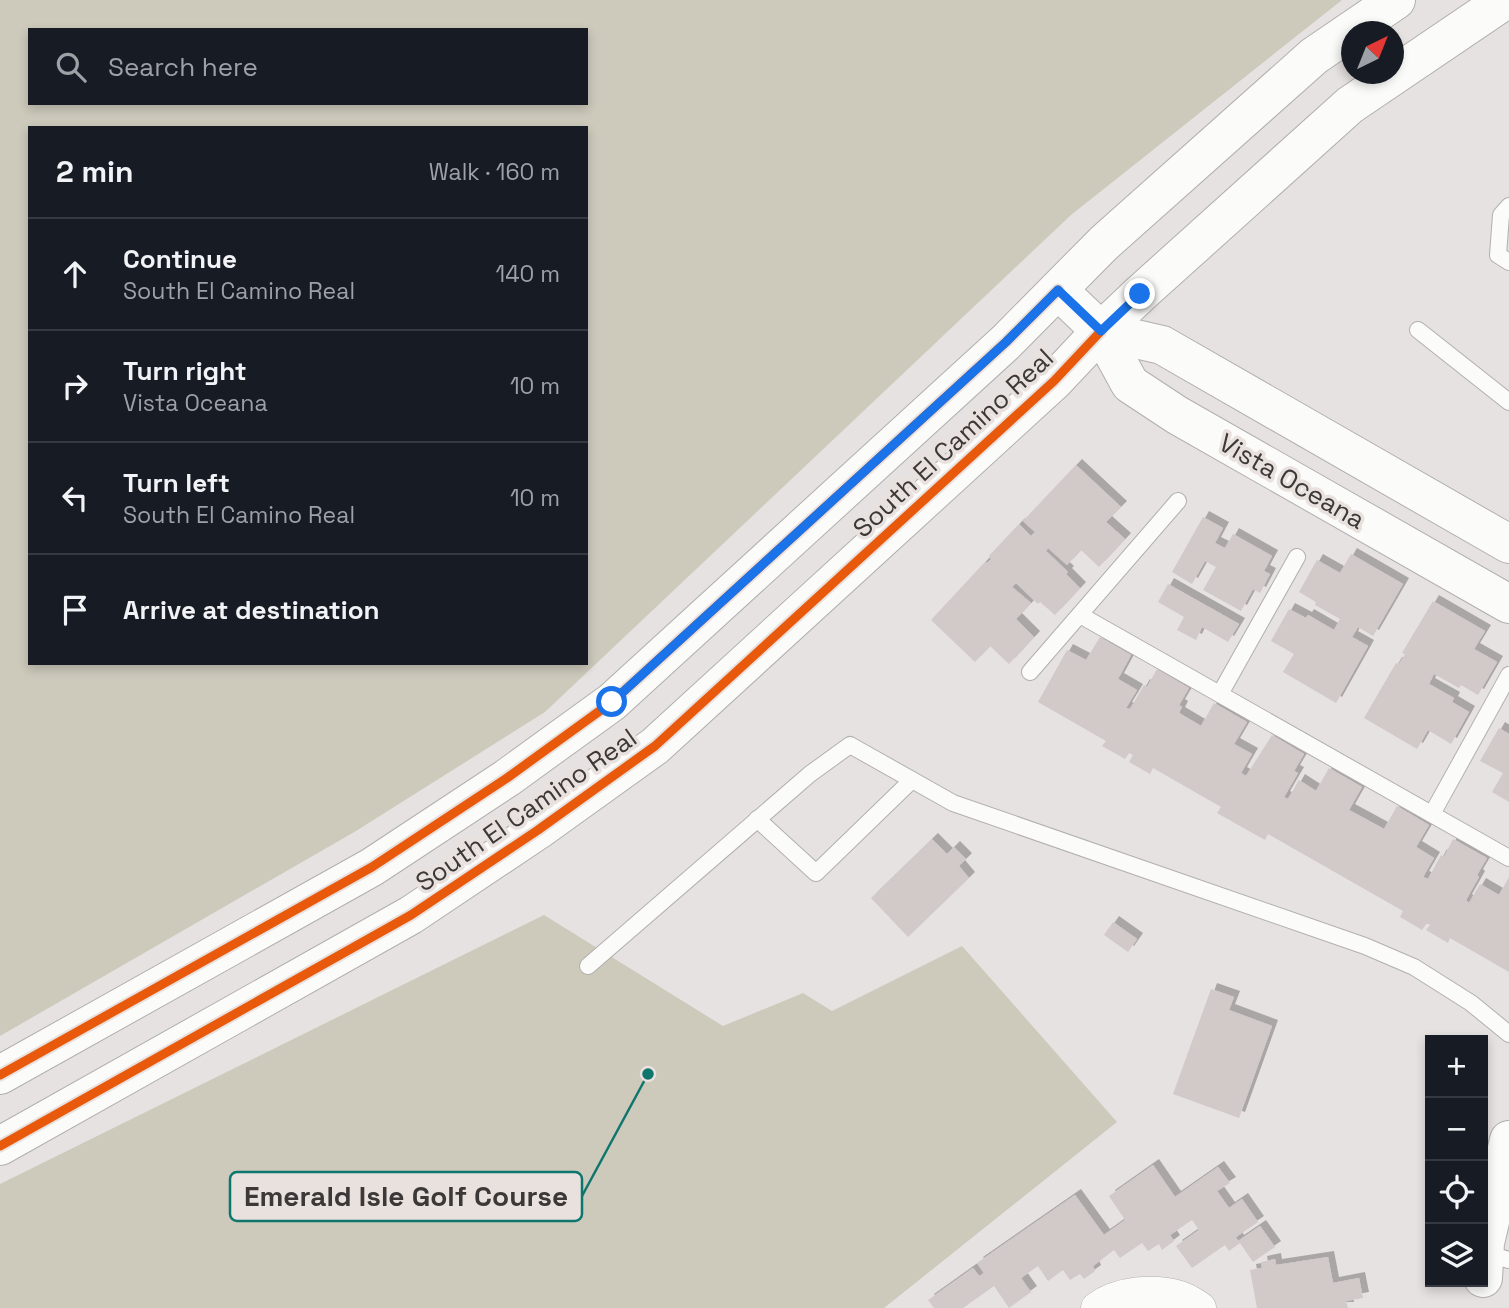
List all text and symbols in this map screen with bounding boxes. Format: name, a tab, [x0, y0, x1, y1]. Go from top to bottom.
north arrow	[1341, 21, 1404, 84]
search box	[28, 28, 588, 105]
icon: search	[52, 48, 90, 86]
text: Search here	[108, 50, 258, 84]
text: 2 min	[56, 152, 134, 191]
text: Walk · 160 m	[429, 157, 560, 187]
text: Continue	[123, 242, 237, 276]
icon: ahead	[56, 255, 94, 293]
text: 140 m	[496, 259, 560, 289]
text: South El Camino Real	[123, 276, 355, 306]
route end	[1124, 278, 1155, 309]
street label: South El Camino Real	[845, 341, 1061, 545]
text: Turn right	[123, 354, 247, 388]
icon: right	[56, 367, 94, 405]
text: 10 m	[510, 371, 560, 401]
text: Vista Oceana	[123, 388, 268, 418]
street label: Vista Oceana	[1213, 425, 1371, 537]
text: Turn left	[123, 466, 230, 500]
icon: left	[56, 479, 94, 517]
text: 10 m	[510, 483, 560, 513]
text: South El Camino Real	[123, 500, 355, 530]
icon: arrive	[56, 591, 94, 629]
text: Arrive at destination	[123, 593, 380, 627]
route start	[596, 686, 627, 717]
street label: South El Camino Real	[409, 721, 643, 899]
map controls	[1425, 1035, 1488, 1287]
button: +	[1425, 1035, 1488, 1098]
button: −	[1425, 1098, 1488, 1161]
button: locate	[1425, 1161, 1488, 1224]
callout: Emerald Isle Golf Course	[230, 1172, 582, 1221]
text: Emerald Isle Golf Course	[244, 1178, 568, 1214]
button: layers	[1425, 1224, 1488, 1287]

